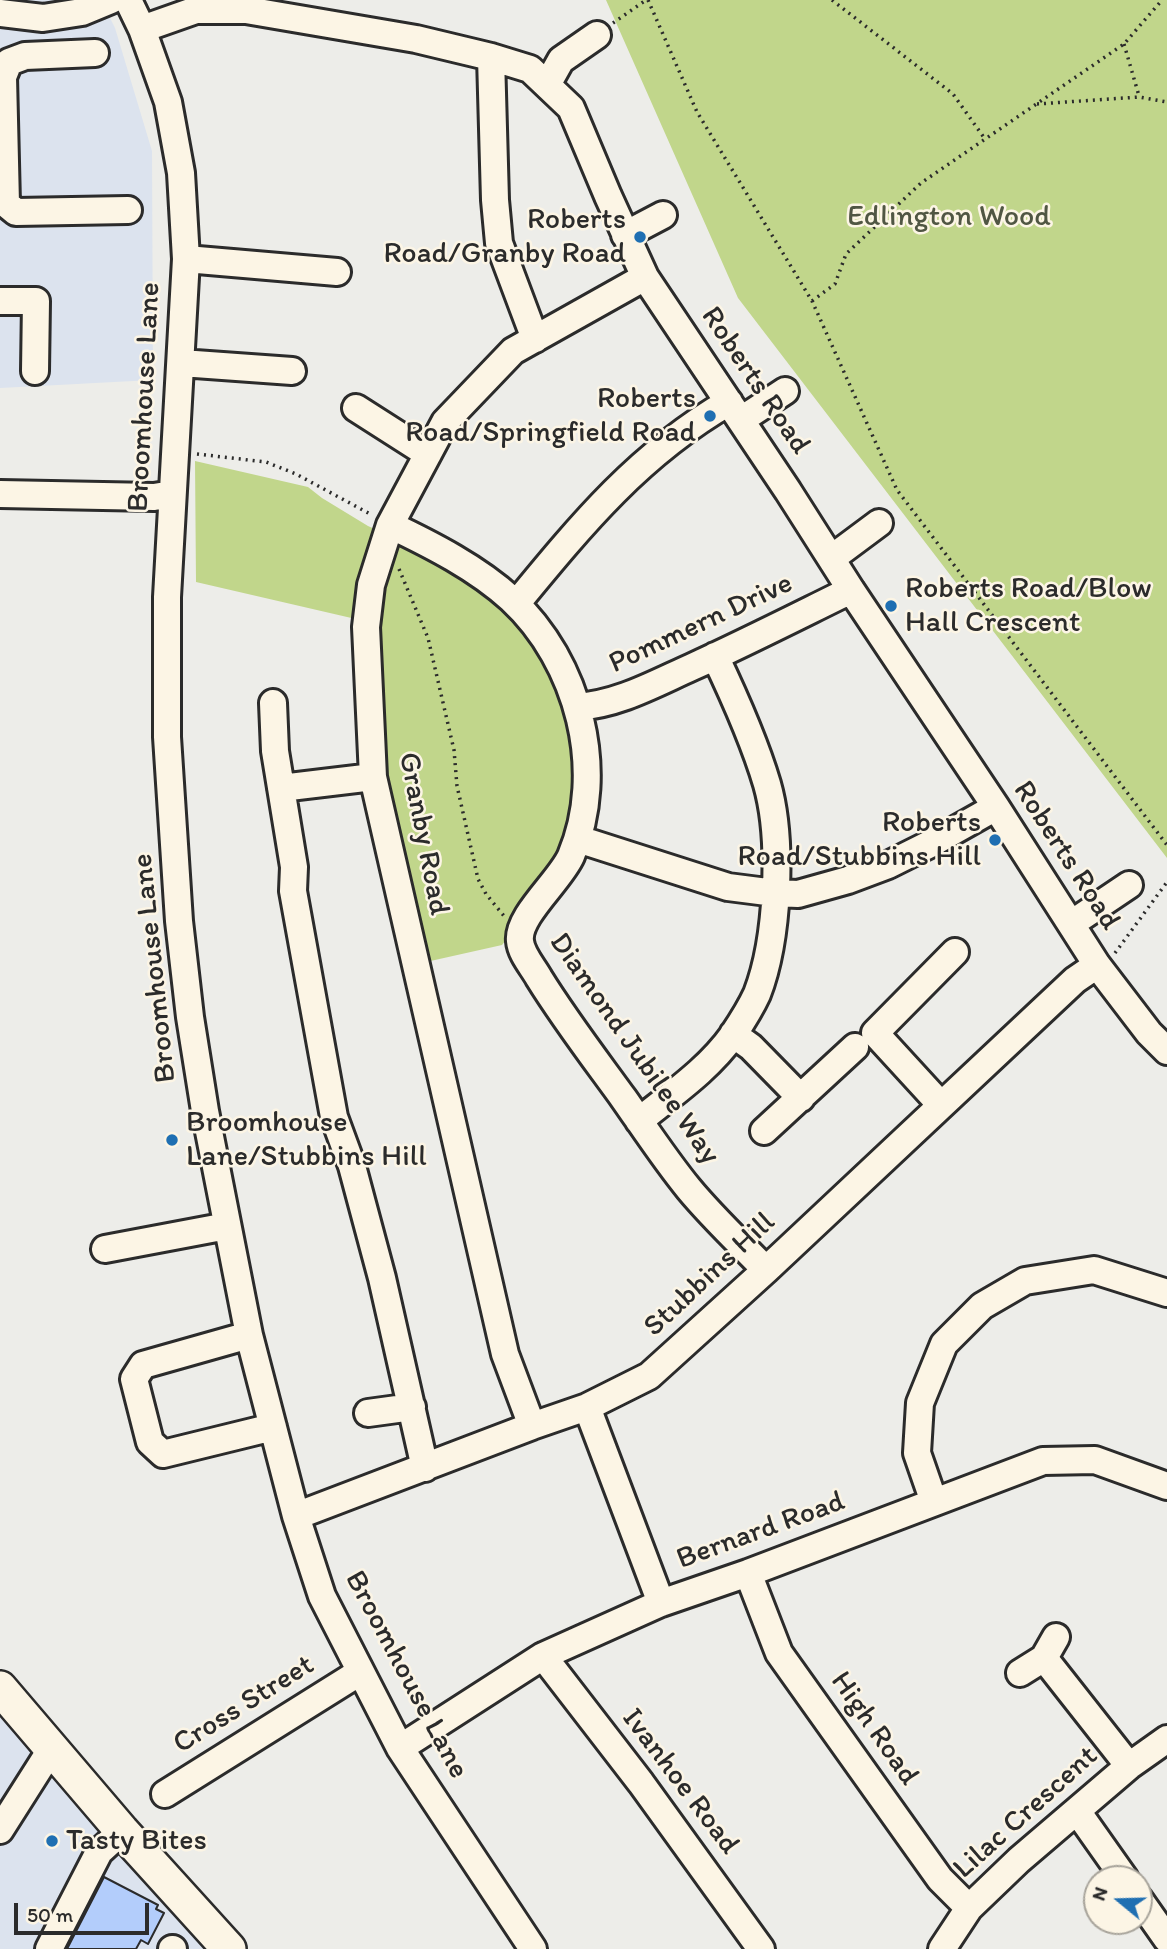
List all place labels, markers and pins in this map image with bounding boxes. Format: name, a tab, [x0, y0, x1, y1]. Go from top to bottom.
place label: Roberts Road/Granby Road	[383, 202, 626, 272]
marker: Roberts Road/Granby Road	[632, 229, 648, 245]
place label: Roberts Road/Springfield Road	[405, 381, 696, 452]
marker: Roberts Road/Springfield Road	[702, 408, 718, 424]
place label: Roberts Road/Blow Hall Crescent	[905, 571, 1152, 642]
marker: Roberts Road/Blow Hall Crescent	[883, 598, 899, 614]
place label: Roberts Road/Stubbins Hill	[738, 805, 981, 876]
marker: Roberts Road/Stubbins Hill	[987, 832, 1003, 848]
place label: Broomhouse Lane/Stubbins Hill	[186, 1105, 427, 1176]
marker: Broomhouse Lane/Stubbins Hill	[164, 1132, 180, 1148]
place label: Tasty Bites	[66, 1823, 207, 1859]
marker: Tasty Bites	[44, 1833, 60, 1849]

